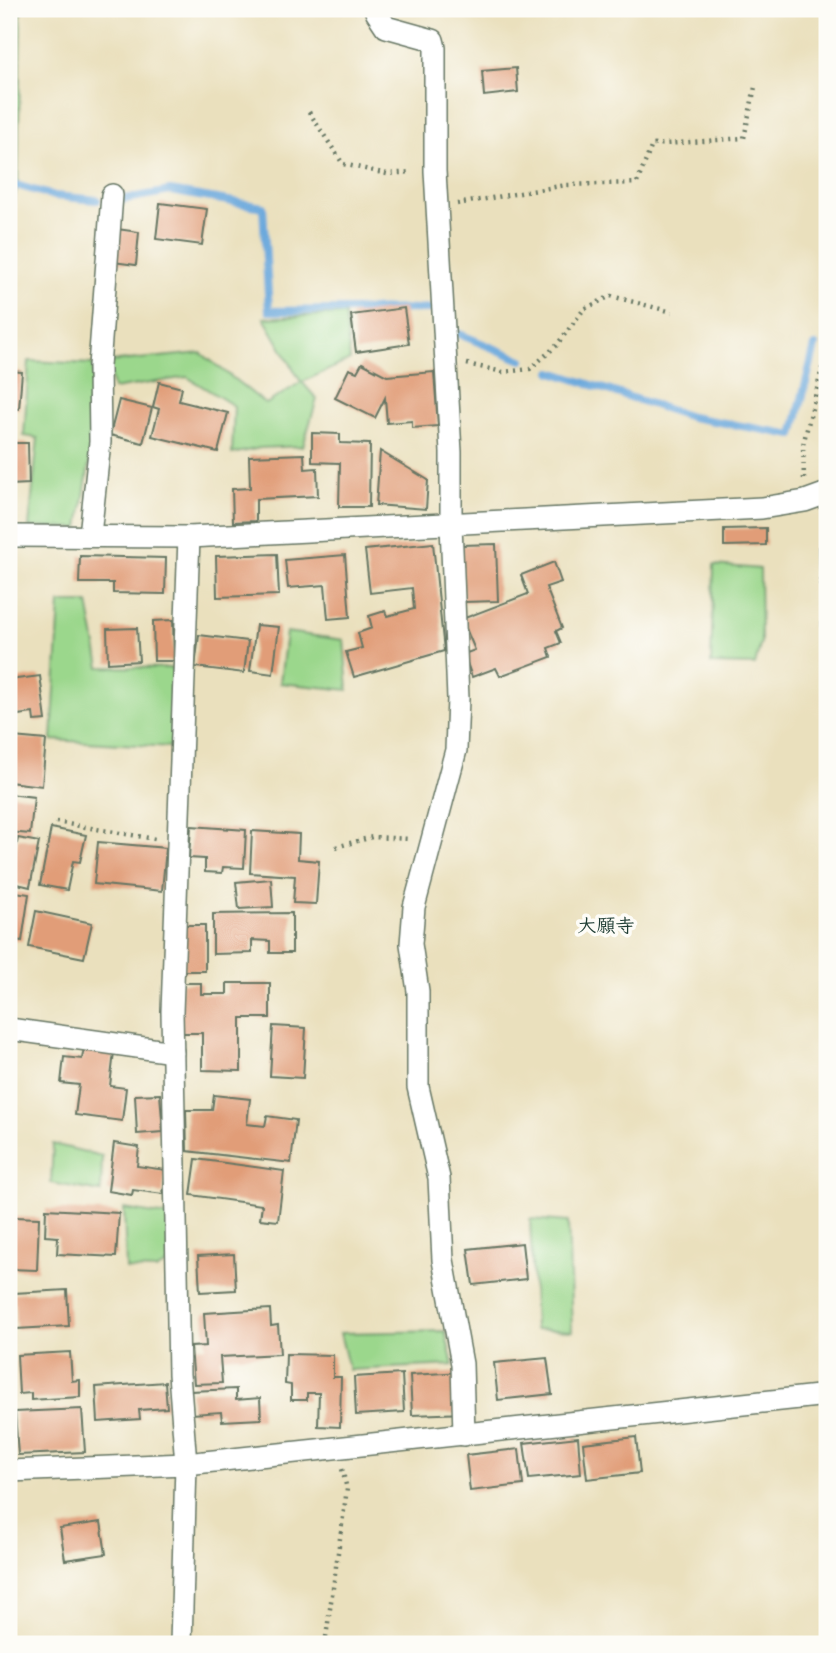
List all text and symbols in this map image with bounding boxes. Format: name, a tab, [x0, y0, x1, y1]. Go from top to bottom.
district label: 大願寺	[577, 915, 635, 938]

